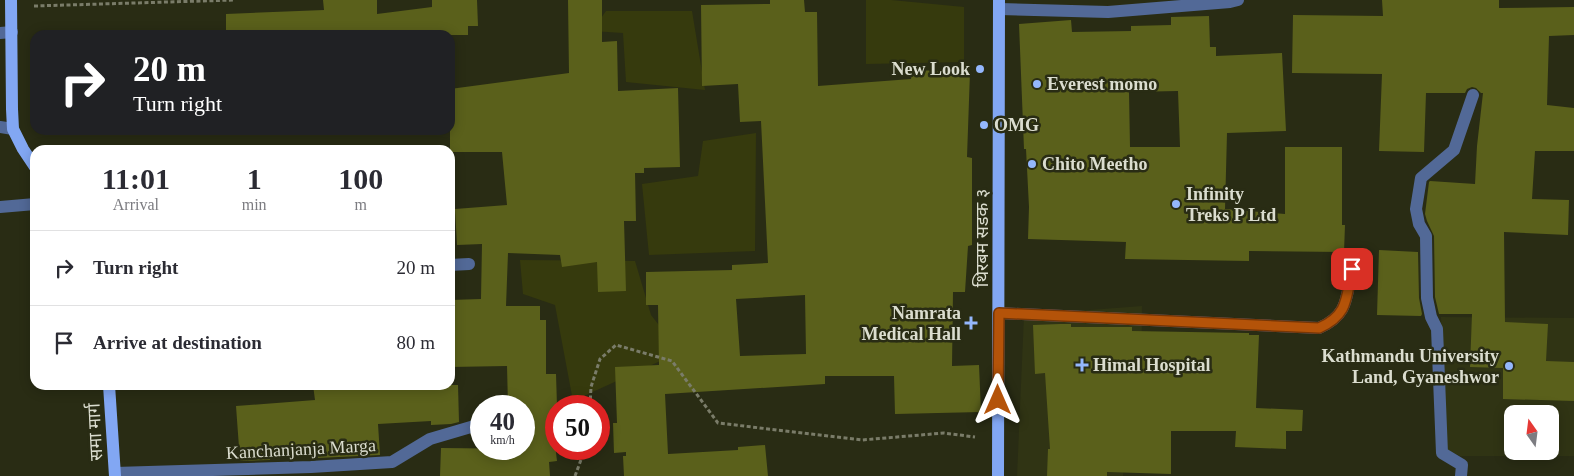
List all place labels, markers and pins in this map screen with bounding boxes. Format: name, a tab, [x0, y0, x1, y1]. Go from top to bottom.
place label: New Look	[891, 59, 970, 79]
marker: New Look	[974, 63, 986, 75]
place label: Everest momo	[1047, 74, 1157, 94]
marker: Everest momo	[1031, 78, 1043, 90]
place label: OMG	[994, 115, 1039, 135]
marker: OMG	[978, 119, 990, 131]
place label: Chito Meetho	[1042, 154, 1147, 174]
marker: Chito Meetho	[1026, 158, 1038, 170]
place label: Infinity Treks P Ltd	[1186, 184, 1276, 225]
marker: Infinity Treks P Ltd	[1170, 198, 1182, 210]
pin	[1331, 248, 1373, 290]
place label: Namrata Medical Hall	[862, 303, 961, 344]
marker: Namrata Medical Hall	[965, 317, 977, 329]
place label: Kathmandu University Land, Gyaneshwor	[1321, 346, 1499, 387]
place label: Himal Hospital	[1093, 355, 1211, 375]
marker: Himal Hospital	[1075, 358, 1089, 372]
marker: Kathmandu University Land, Gyaneshwor	[1503, 360, 1515, 372]

